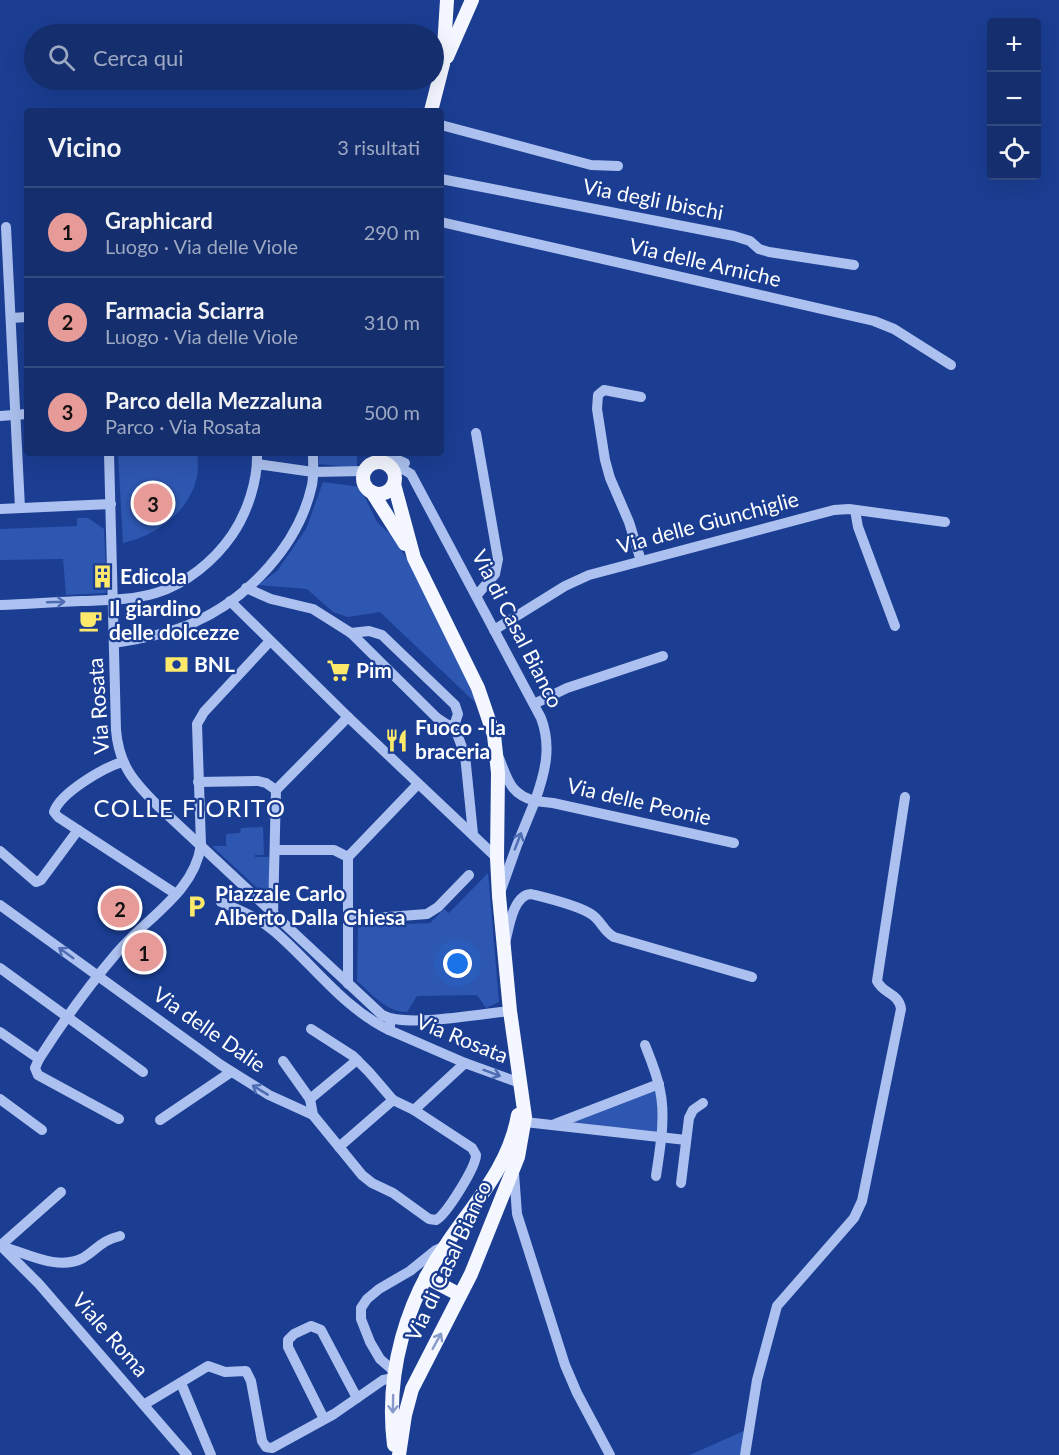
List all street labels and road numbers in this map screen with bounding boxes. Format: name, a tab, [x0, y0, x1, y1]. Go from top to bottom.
street label: Via degli Ibischi	[581, 173, 726, 224]
street label: Via delle Arniche	[627, 232, 784, 291]
street label: Via delle Giunchiglie	[614, 485, 801, 558]
street label: Via di Casal Bianco	[468, 545, 569, 712]
street label: Via Rosata	[82, 657, 113, 755]
street label: Via delle Peonie	[565, 772, 714, 829]
street label: Via delle Dalie	[149, 981, 271, 1077]
street label: Via Rosata	[413, 1008, 512, 1067]
street label: Via di Casal Bianco	[400, 1176, 496, 1344]
street label: Viale Roma	[68, 1287, 154, 1381]

